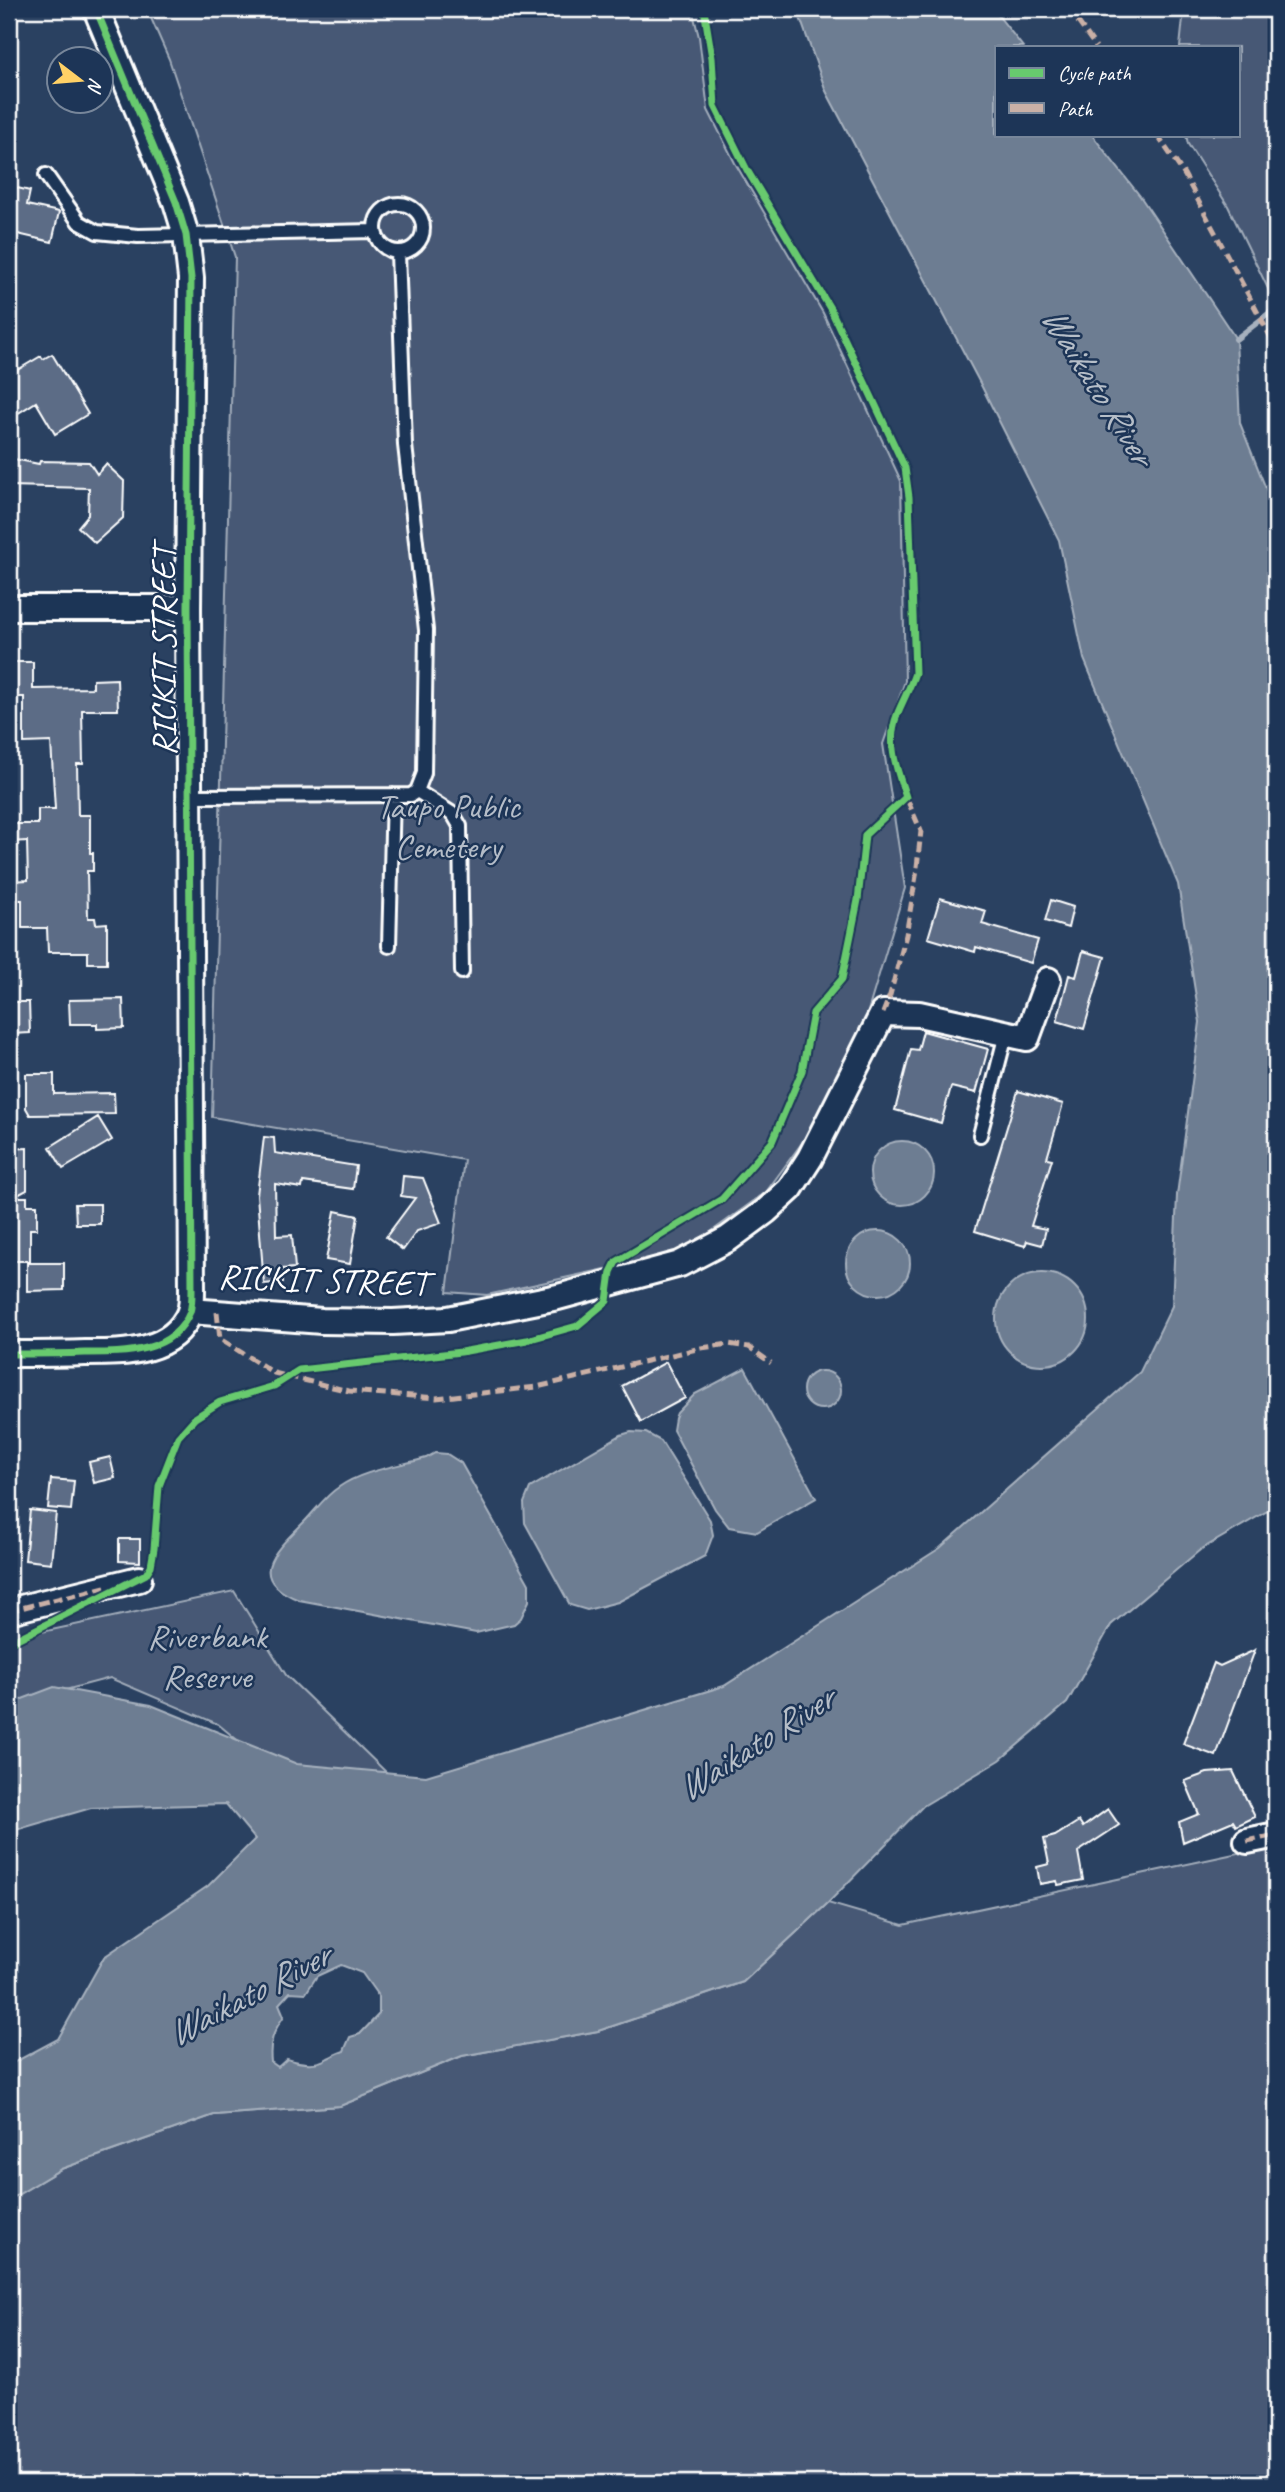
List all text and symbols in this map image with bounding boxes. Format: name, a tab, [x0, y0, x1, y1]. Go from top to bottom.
north arrow	[46, 46, 116, 116]
legend	[995, 46, 1240, 136]
text: Cycle path	[1058, 60, 1131, 86]
text: N	[81, 75, 109, 96]
text: Path	[1058, 96, 1094, 122]
water label: Waikato River	[1031, 297, 1168, 478]
street label: RICKIT STREET	[141, 537, 186, 756]
park label: Taupo Public Cemetery	[376, 784, 522, 869]
street label: RICKIT STREET	[218, 1254, 437, 1306]
park label: Riverbank Reserve	[147, 1614, 269, 1699]
water label: Waikato River	[668, 1671, 848, 1811]
water label: Waikato River	[159, 1929, 343, 2056]

